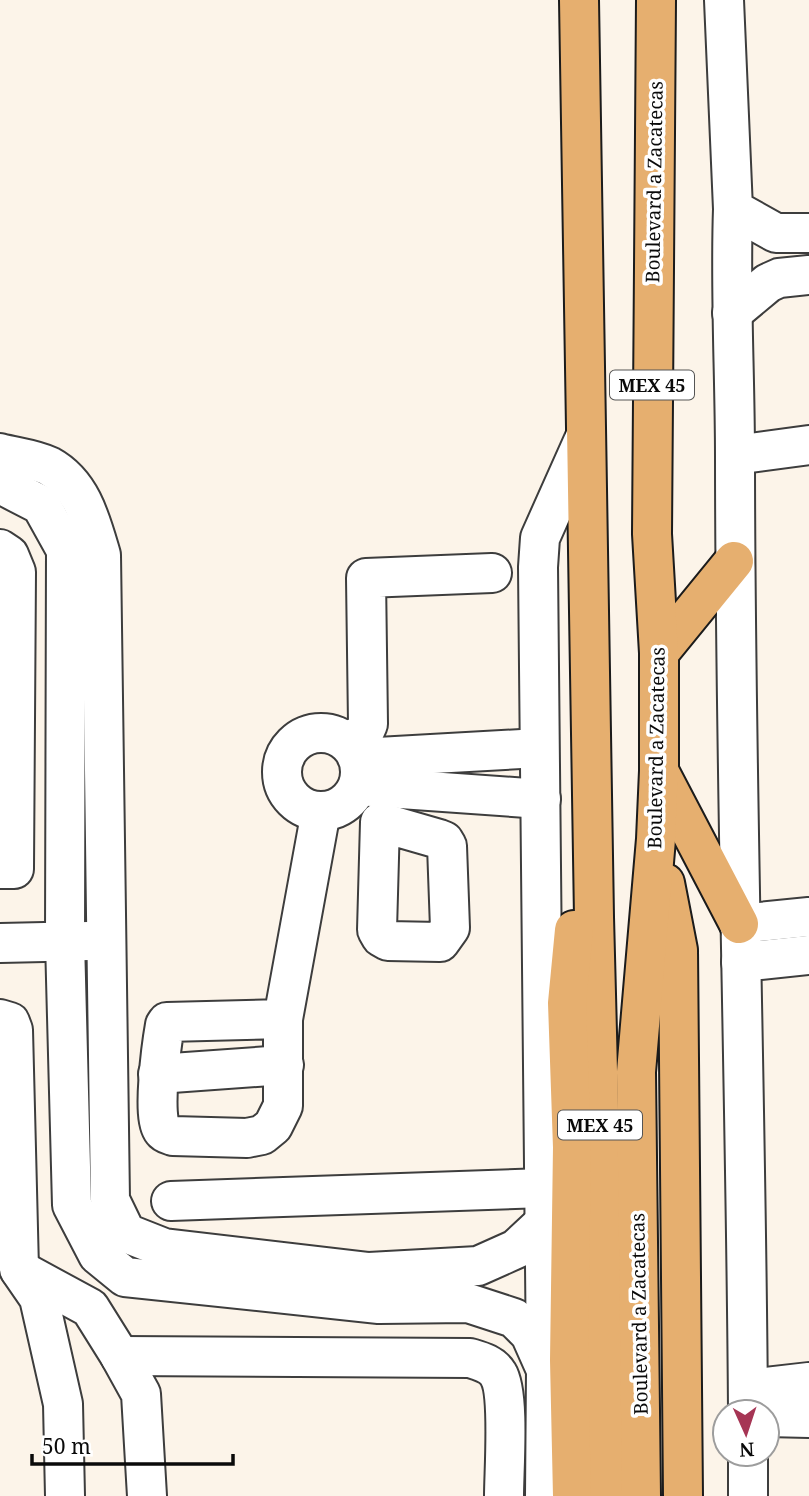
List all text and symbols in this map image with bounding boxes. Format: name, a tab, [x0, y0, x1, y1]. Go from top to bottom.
street label: Boulevard a Zacatecas	[639, 81, 669, 283]
road number: MEX 45	[610, 370, 694, 400]
street label: Boulevard a Zacatecas	[641, 647, 671, 849]
road number: MEX 45	[558, 1110, 642, 1140]
street label: Boulevard a Zacatecas	[624, 1213, 654, 1415]
north arrow	[711, 1398, 781, 1468]
scale bar	[32, 1422, 233, 1466]
text: 50 m	[42, 1432, 91, 1460]
text: N	[739, 1437, 755, 1463]

